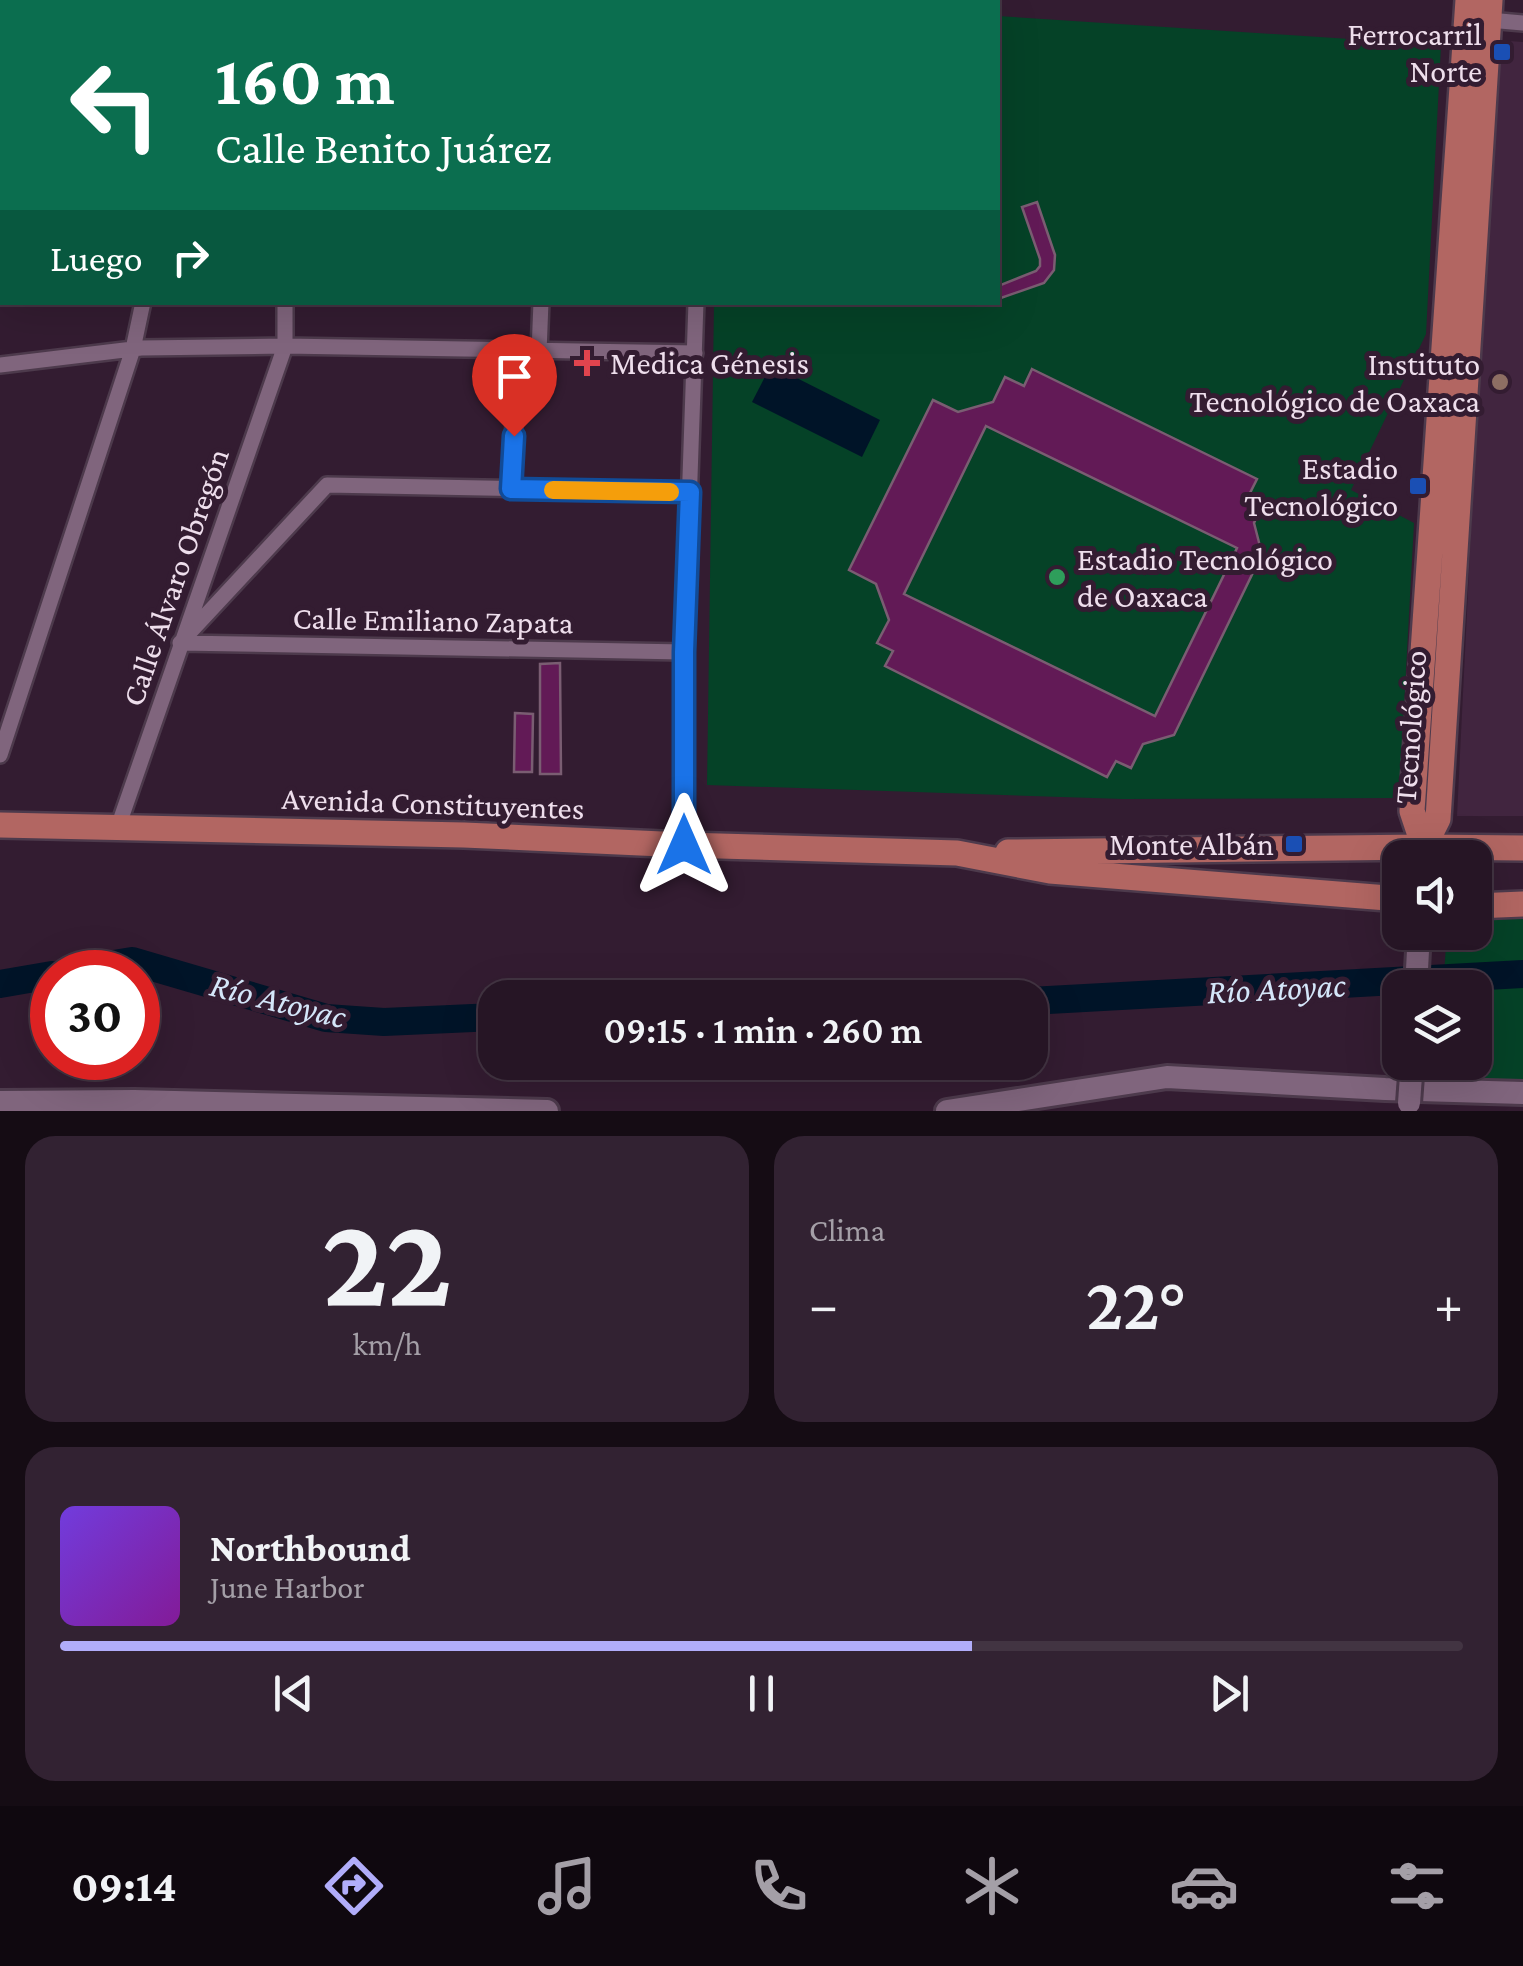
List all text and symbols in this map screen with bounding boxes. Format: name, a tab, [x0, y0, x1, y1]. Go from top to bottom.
place label: Ferrocarril Norte	[1347, 16, 1482, 89]
icon: left	[50, 40, 180, 170]
text: 160 m	[215, 41, 395, 119]
marker: Ferrocarril Norte	[1491, 41, 1513, 63]
text: Calle Benito Juárez	[215, 123, 552, 173]
icon: right	[163, 230, 218, 285]
text: Luego	[50, 237, 143, 279]
pin	[472, 334, 557, 437]
place label: Medica Génesis	[610, 345, 809, 381]
place label: Instituto Tecnológico de Oaxaca	[1189, 346, 1480, 419]
icon: arrive	[487, 349, 542, 404]
marker: Medica Génesis	[574, 350, 600, 376]
marker: Instituto Tecnológico de Oaxaca	[1489, 371, 1511, 393]
street label: Calle Álvaro Obregón	[114, 444, 236, 710]
place label: Estadio Tecnológico	[1244, 450, 1398, 523]
marker: Estadio Tecnológico	[1407, 475, 1429, 497]
place label: Estadio Tecnológico de Oaxaca	[1077, 541, 1333, 614]
marker: Estadio Tecnológico de Oaxaca	[1046, 566, 1068, 588]
street label: Calle Emiliano Zapata	[292, 600, 574, 640]
street label: Tecnológico	[1387, 649, 1433, 805]
street label: Avenida Constituyentes	[281, 780, 585, 826]
position arrow	[632, 793, 736, 897]
place label: Monte Albán	[1109, 826, 1274, 862]
marker: Monte Albán	[1283, 833, 1305, 855]
map controls	[1382, 840, 1492, 1080]
button: sound	[1382, 840, 1492, 950]
speed limit sign: 30	[30, 950, 160, 1080]
water label: Río Atoyac	[206, 965, 350, 1036]
water label: Río Atoyac	[1206, 965, 1347, 1012]
button: layers	[1382, 970, 1492, 1080]
text: 09:15 · 1 min · 260 m	[604, 1009, 922, 1051]
text: 22	[322, 1188, 452, 1333]
text: Clima	[809, 1212, 885, 1248]
text: 22°	[1086, 1262, 1186, 1345]
text: −	[809, 1274, 838, 1335]
text: +	[1434, 1274, 1463, 1335]
text: km/h	[353, 1326, 422, 1362]
text: Northbound	[210, 1527, 411, 1569]
text: June Harbor	[210, 1569, 365, 1605]
icon: previous	[266, 1666, 321, 1721]
icon: pause	[734, 1666, 789, 1721]
icon: next	[1202, 1666, 1257, 1721]
icon: directions	[319, 1851, 389, 1921]
icon: music	[532, 1851, 602, 1921]
icon: phone	[744, 1851, 814, 1921]
icon: climate	[957, 1851, 1027, 1921]
icon: car	[1169, 1851, 1239, 1921]
icon: filters	[1382, 1851, 1452, 1921]
text: 09:14	[71, 1861, 177, 1911]

